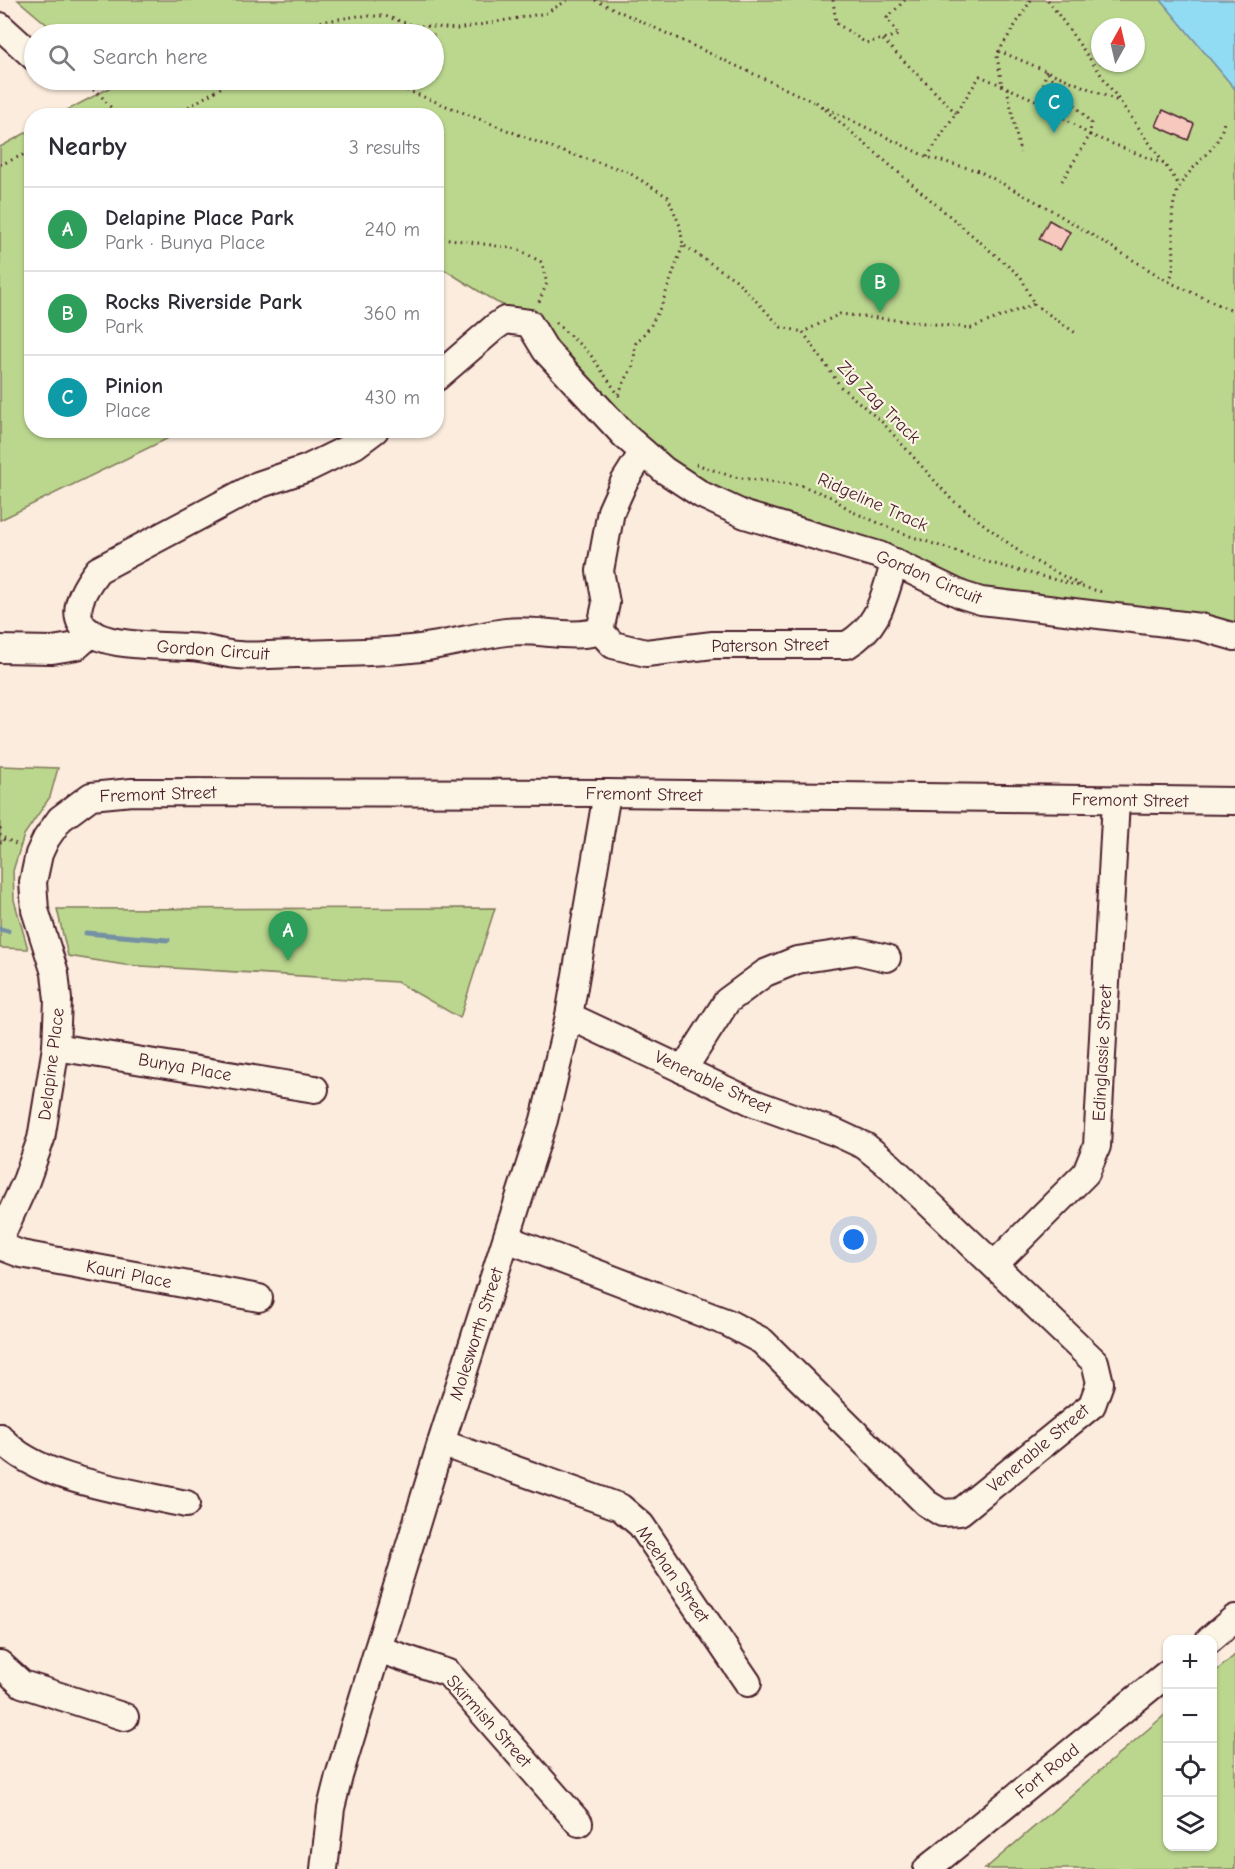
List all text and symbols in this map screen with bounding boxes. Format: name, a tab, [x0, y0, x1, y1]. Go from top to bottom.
north arrow	[1091, 18, 1145, 72]
search box	[24, 24, 444, 90]
icon: search	[45, 41, 78, 74]
text: Search here	[93, 44, 208, 70]
pin: C	[1034, 84, 1074, 133]
text: Nearby	[48, 132, 127, 162]
text: 3 results	[349, 136, 420, 159]
text: Delapine Place Park	[105, 205, 294, 231]
text: A	[62, 218, 73, 241]
text: 240 m	[365, 218, 420, 241]
text: Park · Bunya Place	[105, 231, 265, 254]
pin: B	[860, 264, 900, 313]
text: Rocks Riverside Park	[105, 289, 302, 315]
text: B	[61, 302, 74, 325]
text: 360 m	[364, 302, 420, 325]
text: Park	[105, 315, 143, 338]
street label: Zig Zag Track	[833, 357, 925, 448]
text: Pinion	[105, 373, 163, 399]
text: C	[61, 386, 74, 409]
text: 430 m	[365, 386, 420, 409]
text: Place	[105, 399, 151, 422]
street label: Ridgeline Track	[814, 469, 932, 536]
street label: Gordon Circuit	[873, 546, 986, 610]
street label: Paterson Street	[711, 634, 830, 657]
street label: Gordon Circuit	[156, 636, 271, 665]
street label: Fremont Street	[99, 782, 218, 807]
street label: Fremont Street	[585, 783, 703, 806]
street label: Fremont Street	[1071, 789, 1189, 812]
pin: A	[268, 912, 308, 961]
street label: Edinglassie Street	[1088, 984, 1117, 1122]
street label: Delapine Place	[34, 1007, 69, 1122]
street label: Venerable Street	[651, 1046, 775, 1119]
street label: Bunya Place	[137, 1049, 233, 1086]
your location	[839, 1225, 868, 1254]
street label: Kauri Place	[84, 1256, 174, 1293]
street label: Molesworth Street	[445, 1264, 508, 1403]
street label: Venerable Street	[983, 1399, 1094, 1497]
street label: Meehan Street	[632, 1522, 714, 1627]
map controls	[1163, 1635, 1217, 1851]
button: +	[1163, 1635, 1217, 1689]
street label: Skirmish Street	[442, 1671, 536, 1772]
button: −	[1163, 1689, 1217, 1743]
street label: Fort Road	[1011, 1739, 1083, 1803]
button: locate	[1163, 1743, 1217, 1797]
button: layers	[1163, 1797, 1217, 1851]

